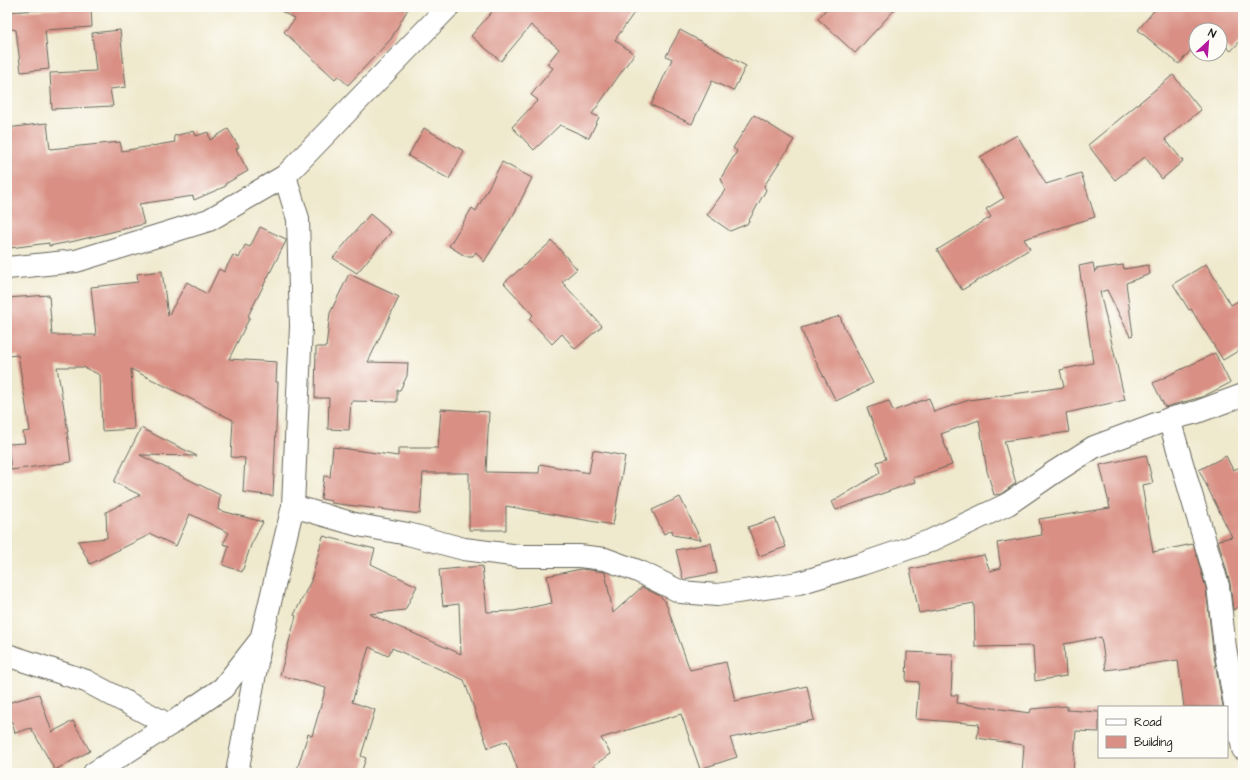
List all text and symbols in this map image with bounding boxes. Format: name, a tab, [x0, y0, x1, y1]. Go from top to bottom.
north arrow	[1188, 22, 1228, 62]
text: N	[1206, 25, 1219, 42]
legend	[1098, 706, 1228, 758]
text: Road	[1134, 714, 1162, 731]
text: Building	[1134, 734, 1172, 752]

